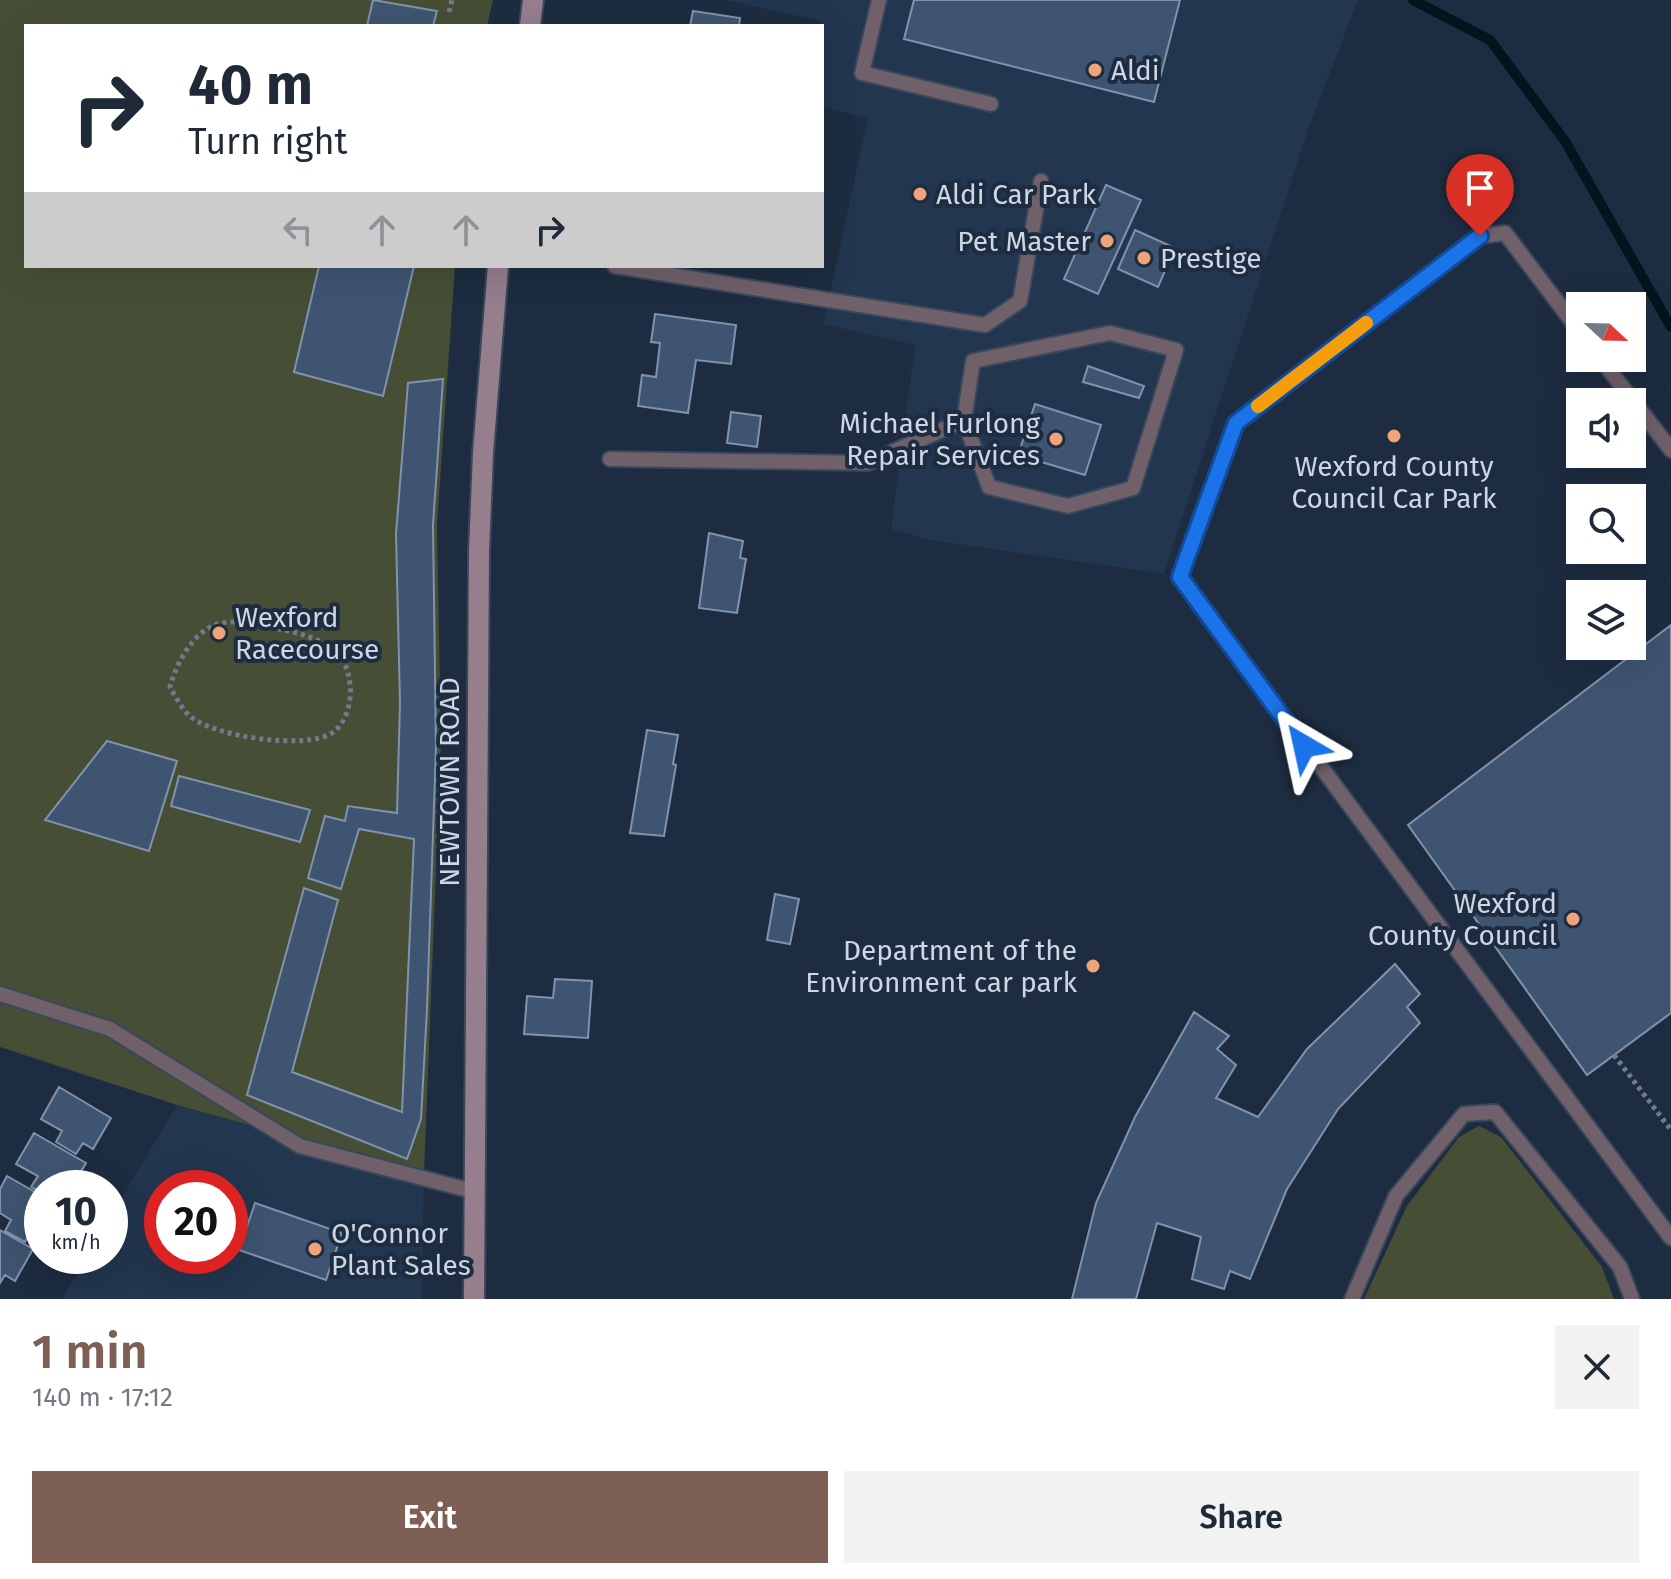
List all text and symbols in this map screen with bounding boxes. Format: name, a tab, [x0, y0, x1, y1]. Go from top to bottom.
text: 40 m	[188, 52, 313, 119]
place label: Aldi	[1111, 54, 1160, 87]
icon: right	[56, 56, 160, 160]
marker: Aldi	[1086, 61, 1104, 79]
text: Turn right	[188, 120, 348, 164]
pin	[1446, 154, 1514, 236]
icon: arrive	[1458, 166, 1502, 210]
place label: Aldi Car Park	[936, 178, 1097, 211]
marker: Aldi Car Park	[911, 185, 929, 203]
icon: left	[276, 208, 320, 252]
icon: ahead	[360, 208, 404, 252]
icon: ahead	[444, 208, 488, 252]
icon: right	[528, 208, 572, 252]
place label: Pet Master	[957, 225, 1091, 258]
marker: Pet Master	[1098, 232, 1116, 250]
place label: Prestige	[1160, 242, 1261, 275]
marker: Prestige	[1135, 249, 1153, 267]
north arrow	[1566, 292, 1646, 372]
map controls	[1566, 292, 1646, 660]
button: sound	[1566, 388, 1646, 468]
place label: Michael Furlong Repair Services	[839, 407, 1040, 472]
marker: Wexford County Council Car Park	[1385, 427, 1403, 445]
marker: Michael Furlong Repair Services	[1047, 430, 1065, 448]
place label: Wexford County Council Car Park	[1291, 450, 1497, 515]
button: search	[1566, 484, 1646, 564]
button: layers	[1566, 580, 1646, 660]
place label: Wexford Racecourse	[235, 601, 379, 666]
marker: Wexford Racecourse	[210, 624, 228, 642]
street label: NEWTOWN ROAD	[433, 677, 466, 887]
position arrow	[1262, 704, 1346, 788]
place label: Wexford County Council	[1368, 887, 1557, 952]
marker: Wexford County Council	[1564, 910, 1582, 928]
place label: Department of the Environment car park	[805, 934, 1078, 999]
marker: Department of the Environment car park	[1084, 957, 1102, 975]
speed limit sign: 20	[144, 1170, 248, 1274]
text: 10	[55, 1188, 97, 1236]
place label: O'Connor Plant Sales	[331, 1217, 471, 1282]
text: km/h	[51, 1230, 101, 1254]
marker: O'Connor Plant Sales	[306, 1240, 324, 1258]
text: 1 min	[32, 1323, 148, 1381]
button: close	[1555, 1325, 1639, 1409]
text: 140 m · 17:12	[32, 1382, 173, 1413]
button: Exit	[32, 1471, 828, 1563]
button: Share	[844, 1471, 1639, 1563]

